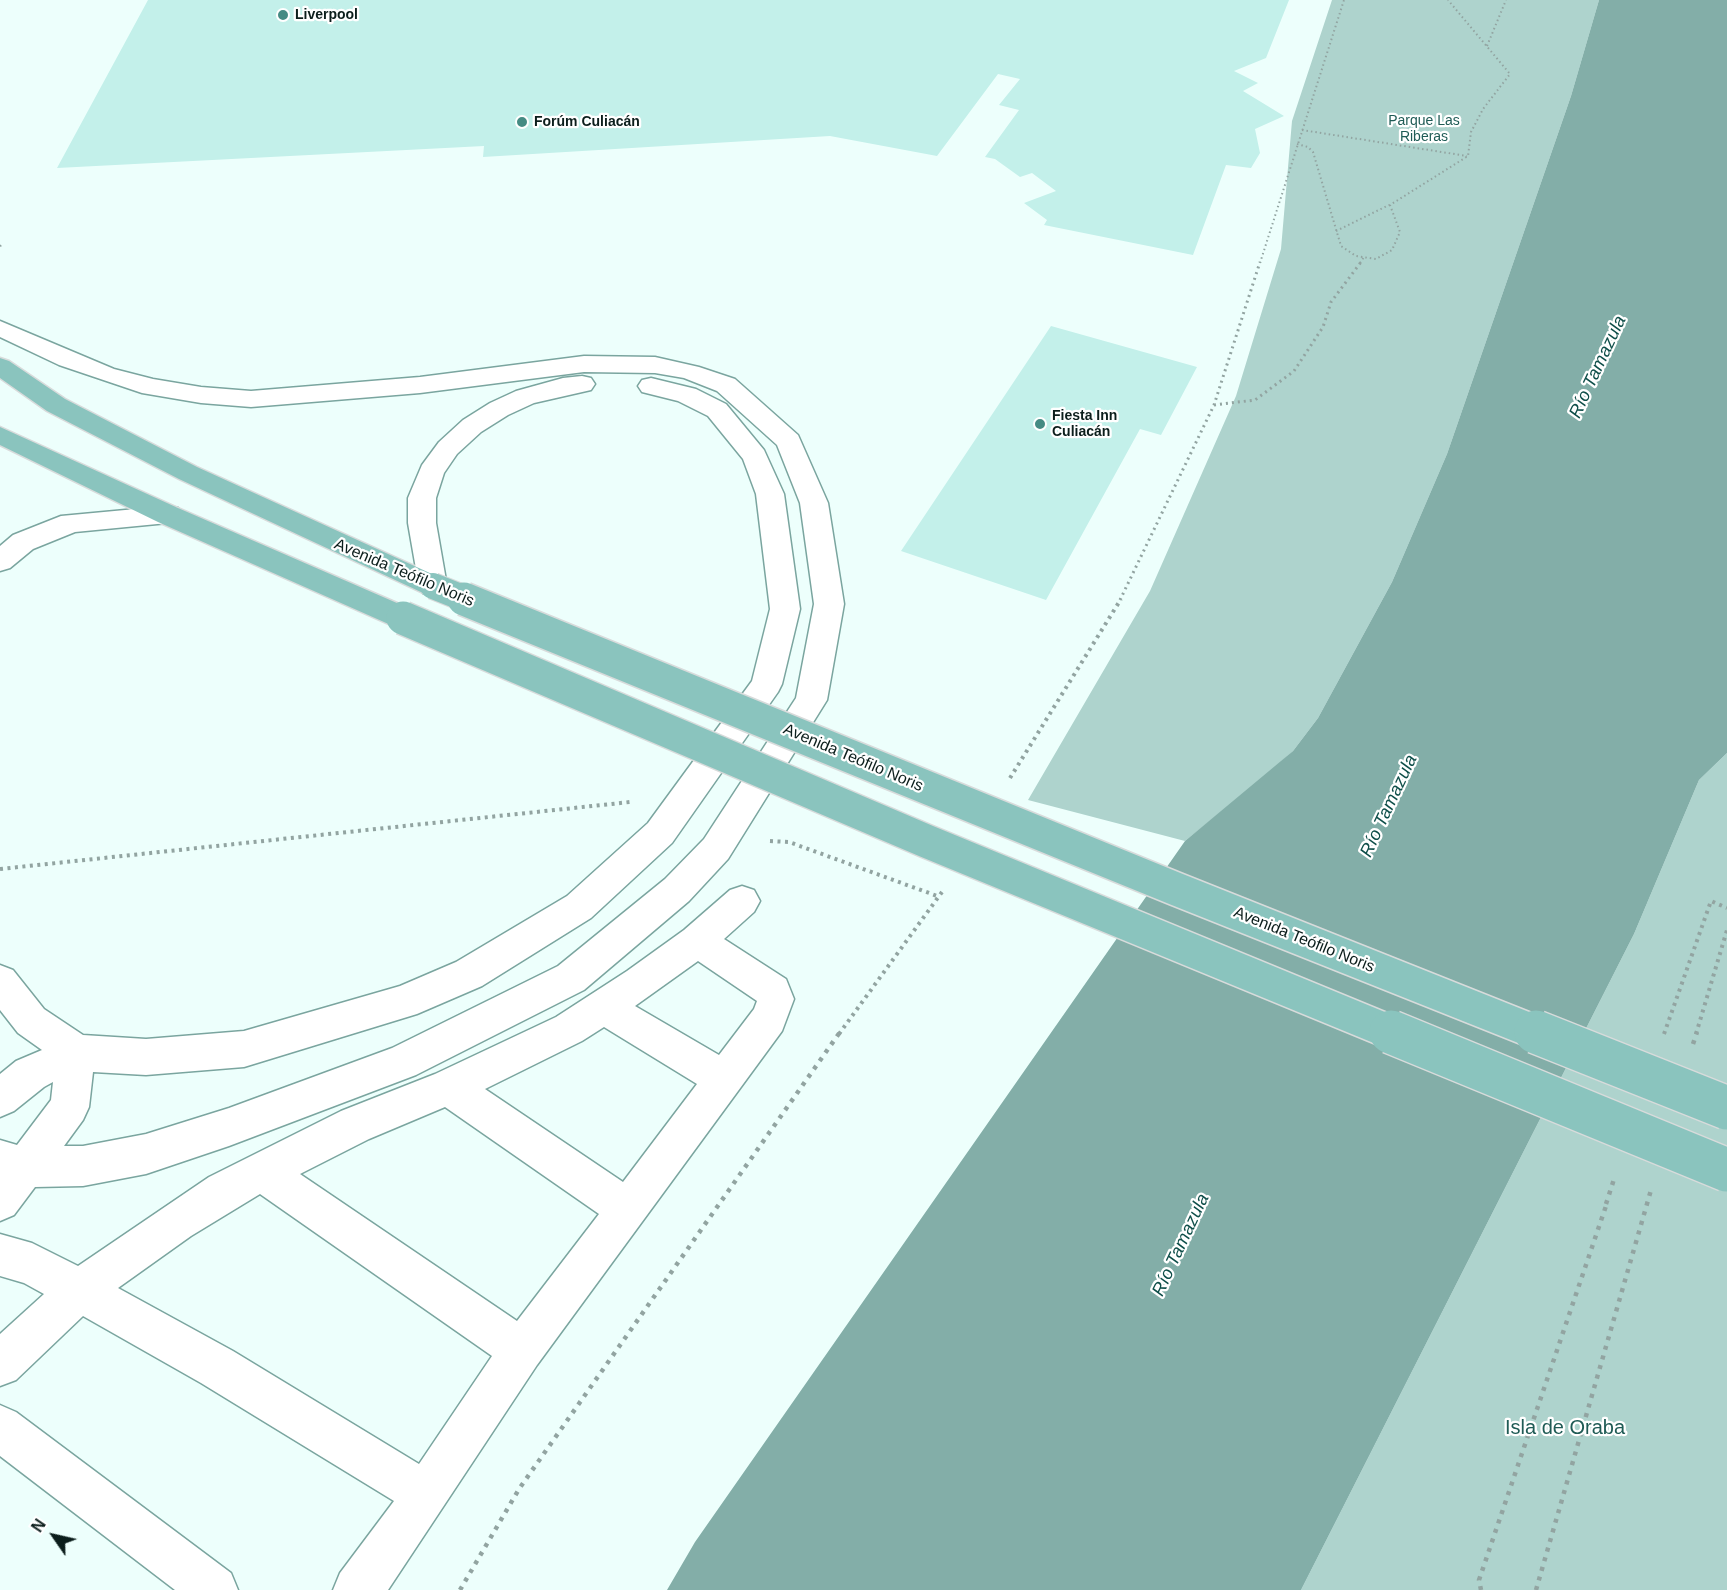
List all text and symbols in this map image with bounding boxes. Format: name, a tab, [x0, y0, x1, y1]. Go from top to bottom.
place label: Liverpool	[295, 7, 358, 23]
marker: Liverpool	[276, 8, 290, 22]
park label: Parque Las Riberas	[1388, 113, 1460, 146]
place label: Forúm Culiacán	[534, 114, 640, 130]
marker: Forúm Culiacán	[515, 115, 529, 129]
water label: Río Tamazula	[1565, 312, 1631, 422]
place label: Fiesta Inn Culiacán	[1052, 408, 1117, 440]
marker: Fiesta Inn Culiacán	[1033, 417, 1047, 431]
street label: Avenida Teófilo Noris	[331, 535, 477, 611]
street label: Avenida Teófilo Noris	[780, 720, 926, 796]
water label: Río Tamazula	[1356, 751, 1422, 861]
street label: Avenida Teófilo Noris	[1231, 903, 1377, 977]
water label: Río Tamazula	[1148, 1190, 1214, 1300]
park label: Isla de Oraba	[1505, 1416, 1625, 1440]
north arrow	[24, 1506, 84, 1566]
text: N	[28, 1516, 49, 1535]

